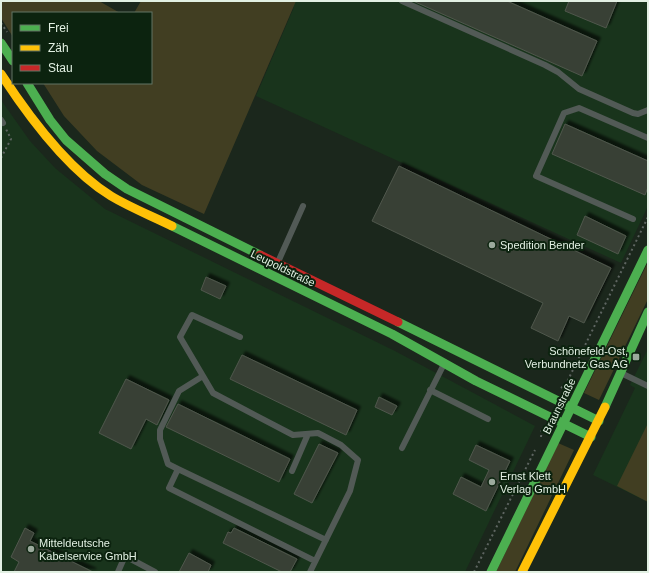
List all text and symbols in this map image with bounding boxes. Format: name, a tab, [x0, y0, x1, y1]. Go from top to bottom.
legend	[12, 12, 152, 84]
text: Frei	[48, 21, 69, 35]
text: Zäh	[48, 41, 69, 55]
text: Stau	[48, 61, 73, 75]
place label: Spedition Bender	[500, 239, 585, 251]
marker: Spedition Bender	[487, 240, 497, 250]
street label: Leupoldstraße	[249, 247, 317, 289]
place label: Schönefeld-Ost, Verbundnetz Gas AG	[525, 345, 628, 370]
marker: Schönefeld-Ost, Verbundnetz Gas AG	[631, 352, 641, 362]
street label: Braunstraße	[540, 376, 578, 436]
place label: Ernst Klett Verlag GmbH	[500, 470, 566, 495]
marker: Ernst Klett Verlag GmbH	[487, 477, 497, 487]
place label: Mitteldeutsche Kabelservice GmbH	[39, 537, 137, 562]
marker: Mitteldeutsche Kabelservice GmbH	[26, 544, 36, 554]

